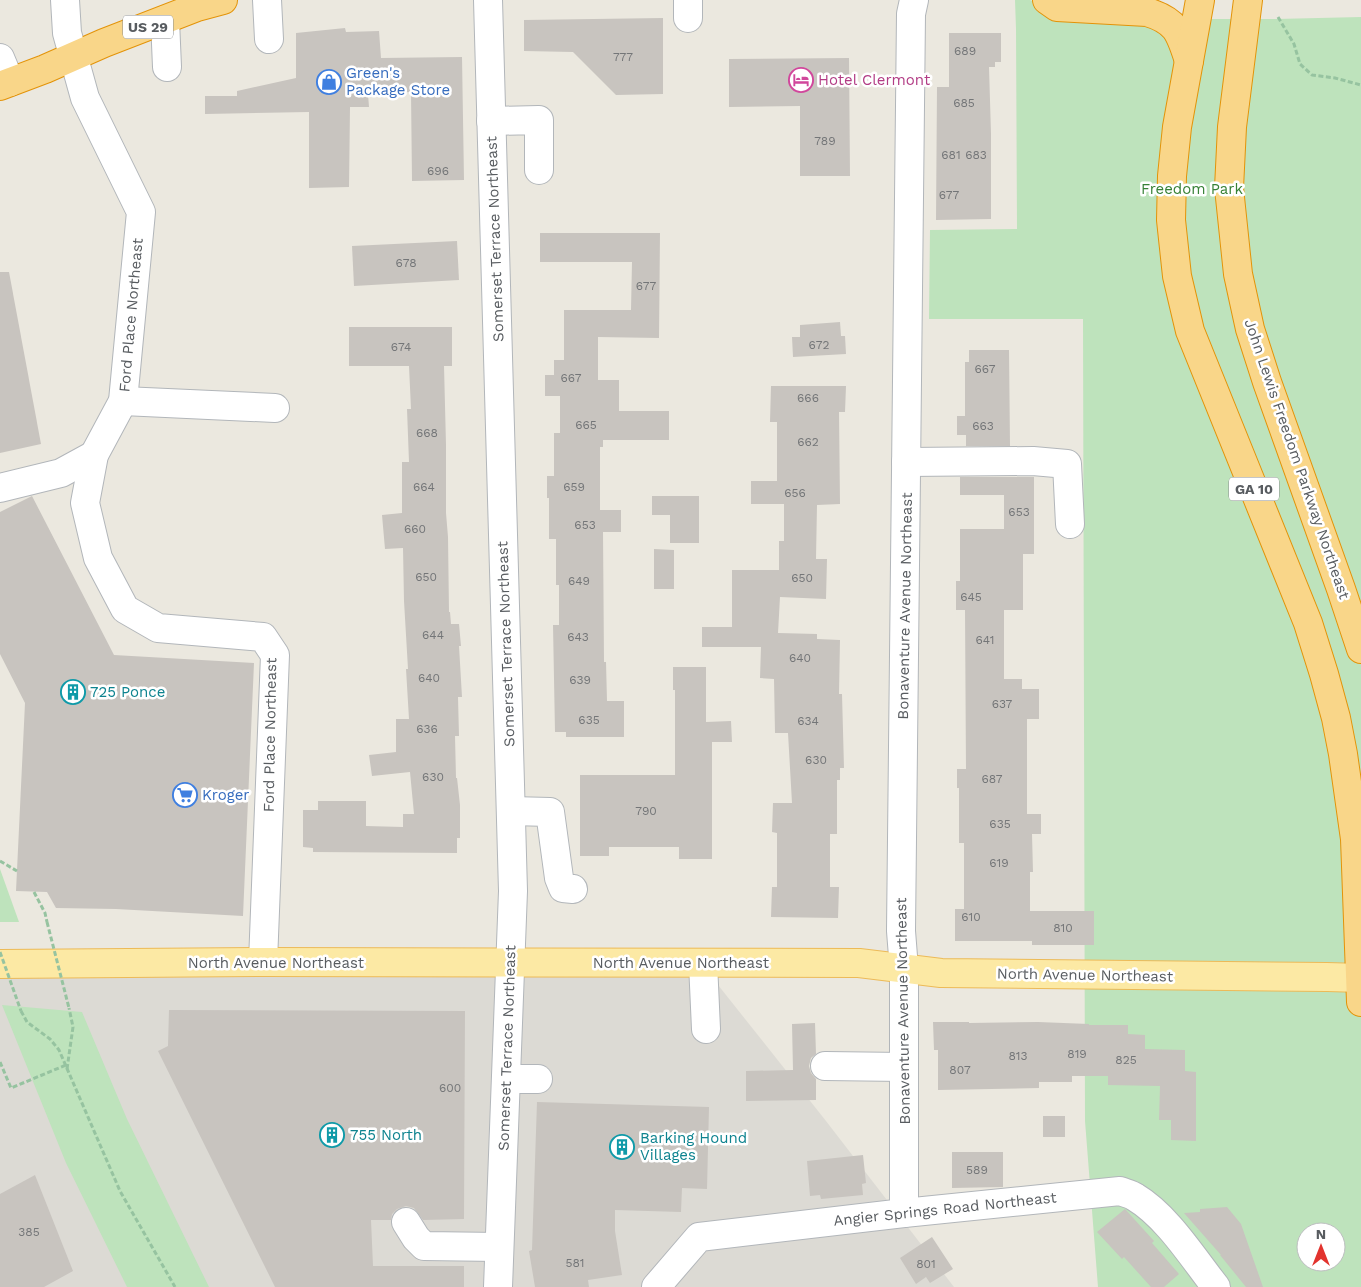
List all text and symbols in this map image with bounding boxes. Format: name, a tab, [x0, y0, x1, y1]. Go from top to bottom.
road number: US 29	[123, 16, 173, 38]
house number: 689	[954, 44, 976, 58]
house number: 777	[613, 50, 633, 64]
place label: Green's Package Store	[346, 64, 450, 99]
hotel icon: Hotel Clermont	[788, 67, 814, 93]
shop icon: Green's Package Store	[316, 69, 342, 95]
place label: Hotel Clermont	[818, 71, 931, 89]
house number: 685	[953, 96, 975, 110]
house number: 789	[814, 134, 836, 148]
street label: Somerset Terrace Northeast	[482, 135, 508, 342]
house number: 681	[941, 148, 961, 162]
house number: 683	[965, 148, 987, 162]
house number: 696	[427, 164, 449, 178]
park label: Freedom Park	[1141, 180, 1243, 198]
house number: 677	[939, 188, 960, 202]
street label: Ford Place Northeast	[115, 237, 147, 393]
house number: 678	[395, 256, 417, 270]
house number: 677	[636, 279, 657, 293]
street label: John Lewis Freedom Parkway Northeast	[1240, 317, 1354, 602]
house number: 672	[809, 338, 829, 352]
house number: 674	[391, 340, 411, 354]
house number: 667	[974, 362, 996, 376]
house number: 667	[560, 371, 582, 385]
house number: 666	[797, 391, 819, 405]
house number: 665	[575, 418, 597, 432]
house number: 663	[972, 419, 994, 433]
house number: 668	[416, 426, 438, 440]
house number: 662	[797, 435, 819, 449]
road number: GA 10	[1229, 478, 1279, 500]
house number: 664	[413, 480, 435, 494]
house number: 659	[563, 480, 585, 494]
house number: 656	[784, 486, 806, 500]
street label: Bonaventure Avenue Northeast	[894, 492, 916, 720]
house number: 653	[1008, 505, 1030, 519]
house number: 653	[574, 518, 596, 532]
house number: 660	[404, 522, 426, 536]
street label: Somerset Terrace Northeast	[493, 540, 519, 747]
house number: 650	[415, 570, 437, 584]
house number: 650	[791, 571, 813, 585]
house number: 649	[568, 574, 590, 588]
house number: 645	[960, 590, 982, 604]
house number: 644	[422, 628, 444, 642]
house number: 643	[567, 630, 589, 644]
house number: 641	[975, 633, 995, 647]
house number: 640	[789, 651, 811, 665]
street label: Ford Place Northeast	[260, 657, 280, 812]
house number: 640	[418, 671, 440, 685]
house number: 639	[569, 673, 591, 687]
building icon: 725 Ponce	[60, 679, 86, 705]
place label: 725 Ponce	[90, 683, 165, 701]
house number: 637	[992, 697, 1013, 711]
house number: 635	[578, 713, 600, 727]
house number: 634	[797, 714, 819, 728]
house number: 636	[416, 722, 438, 736]
house number: 630	[805, 753, 827, 767]
house number: 630	[422, 770, 444, 784]
house number: 687	[982, 772, 1003, 786]
supermarket icon: Kroger	[172, 782, 198, 808]
place label: Kroger	[202, 786, 249, 804]
house number: 790	[635, 804, 657, 818]
house number: 635	[989, 817, 1011, 831]
house number: 619	[989, 856, 1009, 870]
street label: Bonaventure Avenue Northeast	[892, 897, 914, 1125]
house number: 610	[961, 910, 981, 924]
house number: 810	[1053, 921, 1073, 935]
street label: Somerset Terrace Northeast	[494, 944, 520, 1151]
street label: North Avenue Northeast	[188, 954, 365, 972]
street label: North Avenue Northeast	[593, 954, 770, 972]
street label: North Avenue Northeast	[997, 964, 1174, 986]
house number: 819	[1067, 1047, 1087, 1061]
house number: 813	[1008, 1049, 1028, 1063]
house number: 825	[1115, 1053, 1137, 1067]
house number: 807	[949, 1063, 971, 1077]
house number: 600	[439, 1081, 461, 1095]
building icon: 755 North	[319, 1122, 345, 1148]
place label: 755 North	[350, 1126, 422, 1144]
place label: Barking Hound Villages	[640, 1129, 747, 1164]
building icon: Barking Hound Villages	[609, 1134, 635, 1160]
house number: 589	[966, 1163, 988, 1177]
street label: Angier Springs Road Northeast	[833, 1188, 1058, 1230]
north arrow	[1296, 1222, 1346, 1272]
house number: 385	[18, 1225, 40, 1239]
text: N	[1316, 1226, 1326, 1242]
house number: 581	[565, 1256, 585, 1270]
house number: 801	[916, 1257, 936, 1271]

